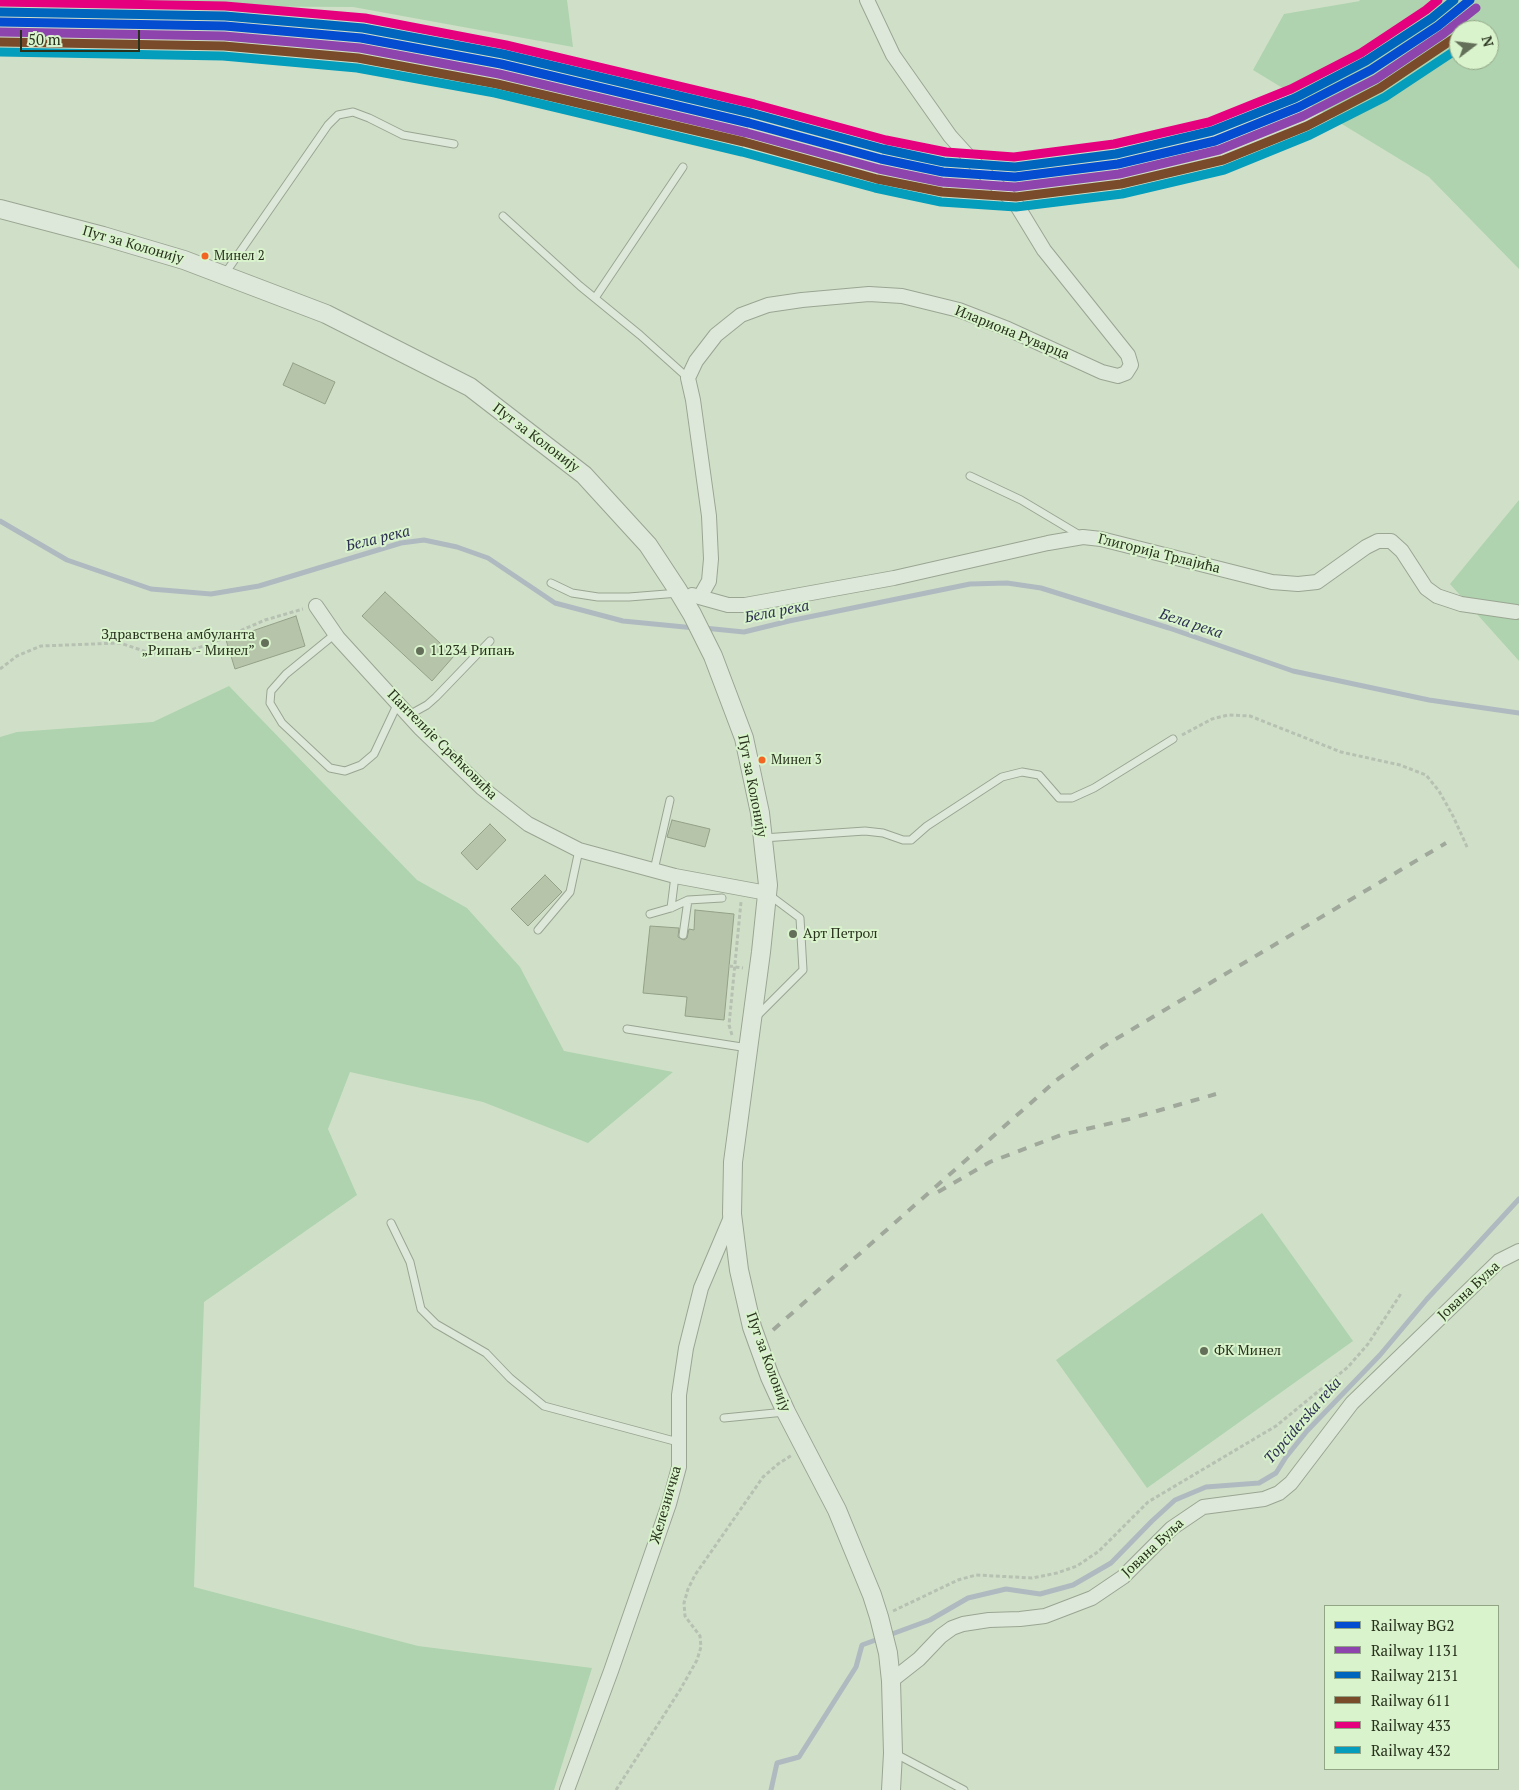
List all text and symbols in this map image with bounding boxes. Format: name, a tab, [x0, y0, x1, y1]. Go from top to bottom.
scale bar	[22, 20, 142, 52]
north arrow	[1449, 20, 1499, 70]
text: 50 m	[28, 29, 61, 49]
text: N	[1477, 34, 1499, 49]
street label: Пут за Колонију	[81, 223, 185, 267]
place label: Минел 2	[214, 248, 265, 264]
marker: Минел 2	[200, 251, 210, 261]
street label: Илариона Руварца	[952, 302, 1072, 364]
street label: Пут за Колонију	[489, 400, 583, 476]
water label: Бела река	[344, 522, 412, 556]
street label: Глигорија Трлајића	[1096, 531, 1222, 577]
water label: Бела река	[743, 597, 811, 627]
water label: Бела река	[1157, 605, 1225, 643]
place label: Здравствена амбуланта „Рипањ - Минел”	[101, 627, 255, 660]
marker: Здравствена амбуланта „Рипањ - Минел”	[259, 637, 271, 649]
place label: 11234 Рипањ	[430, 643, 515, 659]
marker: 11234 Рипањ	[414, 645, 426, 657]
street label: Пантелије Срећковића	[384, 687, 500, 803]
street label: Пут за Колонију	[734, 733, 770, 839]
place label: Минел 3	[771, 752, 822, 768]
marker: Минел 3	[757, 755, 767, 765]
place label: Арт Петрол	[803, 926, 878, 942]
marker: Арт Петрол	[787, 928, 799, 940]
street label: Јована Буља	[1435, 1258, 1503, 1324]
street label: Пут за Колонију	[742, 1310, 794, 1414]
place label: ФК Минел	[1214, 1343, 1281, 1359]
marker: ФК Минел	[1198, 1345, 1210, 1357]
water label: Topciderska reka	[1261, 1374, 1345, 1468]
street label: Железничка	[647, 1464, 685, 1546]
street label: Јована Буља	[1119, 1515, 1187, 1581]
legend	[1324, 1605, 1499, 1770]
text: Railway BG2	[1371, 1615, 1454, 1635]
text: Railway 1131	[1371, 1640, 1459, 1660]
text: Railway 2131	[1371, 1665, 1459, 1685]
text: Railway 611	[1371, 1690, 1451, 1710]
text: Railway 433	[1371, 1715, 1451, 1735]
text: Railway 432	[1371, 1740, 1451, 1760]

